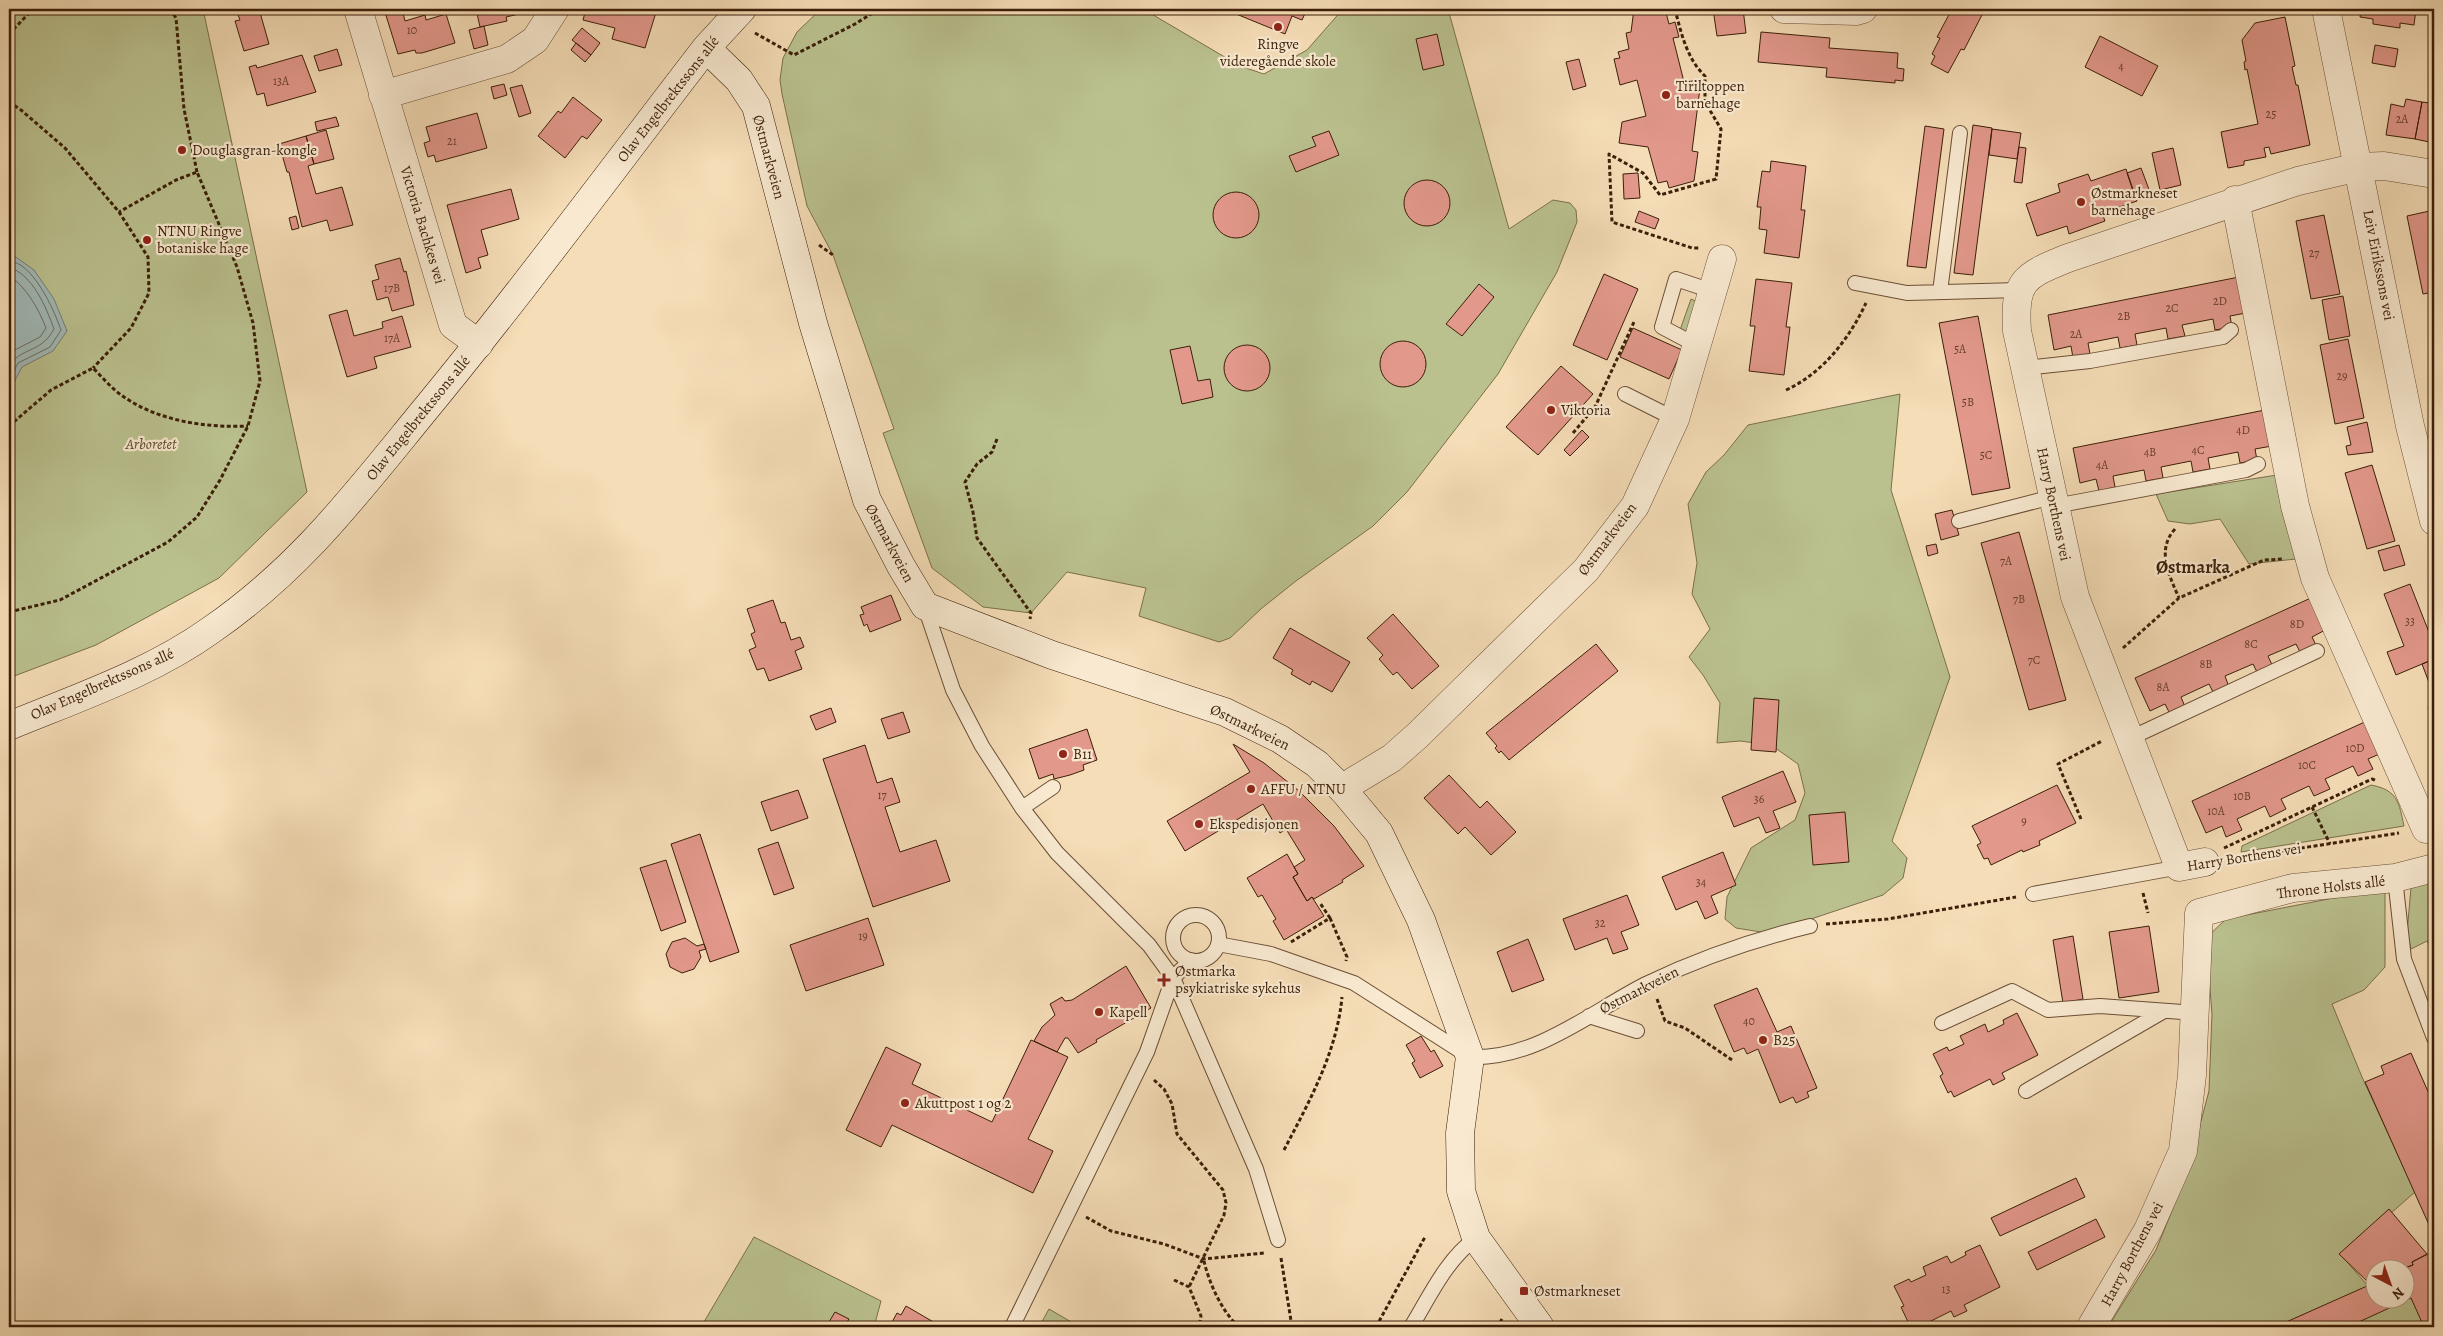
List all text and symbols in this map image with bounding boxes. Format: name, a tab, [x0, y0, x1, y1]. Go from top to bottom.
marker: Ringve videregående skole	[1272, 21, 1284, 33]
house number: 10	[407, 22, 417, 38]
street label: Olav Engelbrektssons allé	[612, 32, 724, 166]
place label: Ringve videregående skole	[1219, 34, 1336, 71]
house number: 4	[2118, 58, 2124, 74]
house number: 13A	[273, 73, 290, 89]
place label: Tiriltoppen barnehage	[1676, 76, 1745, 113]
marker: Tiriltoppen barnehage	[1660, 89, 1672, 101]
house number: 25	[2266, 106, 2276, 122]
house number: 2A	[2396, 111, 2409, 127]
street label: Østmarkveien	[748, 113, 790, 201]
house number: 21	[447, 133, 457, 149]
place label: Douglasgran-kongle	[192, 140, 317, 160]
marker: Douglasgran-kongle	[176, 144, 188, 156]
street label: Victoria Bachkes vei	[395, 163, 450, 286]
place label: Østmarkneset barnehage	[2091, 183, 2178, 220]
marker: Østmarkneset barnehage	[2075, 196, 2087, 208]
street label: Leiv Eirikssons vei	[2358, 208, 2400, 322]
place label: NTNU Ringve botaniske hage	[157, 221, 249, 258]
marker: NTNU Ringve botaniske hage	[141, 234, 153, 246]
house number: 27	[2309, 245, 2320, 261]
house number: 17B	[384, 280, 400, 296]
house number: 2D	[2213, 293, 2227, 309]
house number: 2C	[2165, 300, 2179, 316]
house number: 2B	[2118, 308, 2130, 324]
house number: 2A	[2070, 326, 2083, 342]
house number: 17A	[384, 330, 401, 346]
house number: 5A	[1954, 341, 1967, 357]
street label: Olav Engelbrektssons allé	[361, 351, 475, 485]
house number: 29	[2336, 368, 2348, 384]
house number: 5B	[1962, 394, 1974, 410]
place label: Viktoria	[1560, 400, 1611, 420]
marker: Viktoria	[1545, 404, 1557, 416]
house number: 4D	[2236, 422, 2250, 438]
park label: Arboretet	[125, 434, 177, 454]
house number: 4C	[2192, 442, 2204, 458]
house number: 4B	[2144, 444, 2156, 460]
street label: Harry Borthens vei	[2032, 445, 2076, 563]
house number: 5C	[1980, 447, 1992, 463]
house number: 4A	[2096, 457, 2109, 473]
street label: Østmarkveien	[1573, 498, 1641, 580]
street label: Østmarkveien	[861, 500, 919, 586]
house number: 7A	[2000, 553, 2013, 569]
district label: Østmarka	[2156, 555, 2230, 579]
house number: 7B	[2013, 591, 2025, 607]
house number: 33	[2405, 613, 2415, 629]
house number: 8D	[2290, 616, 2304, 632]
house number: 8C	[2244, 636, 2258, 652]
street label: Olav Engelbrektssons allé	[27, 643, 177, 725]
house number: 7C	[2028, 652, 2040, 668]
house number: 8B	[2200, 656, 2212, 672]
house number: 8A	[2157, 679, 2170, 695]
street label: Østmarkveien	[1207, 699, 1293, 755]
house number: 10D	[2346, 740, 2364, 756]
place label: B11	[1073, 744, 1092, 764]
marker: B11	[1057, 748, 1069, 760]
house number: 10C	[2298, 757, 2316, 773]
place label: AFFU / NTNU	[1260, 779, 1346, 799]
marker: AFFU / NTNU	[1245, 783, 1257, 795]
house number: 17	[877, 787, 888, 803]
house number: 10B	[2233, 788, 2251, 804]
house number: 36	[1754, 791, 1765, 807]
house number: 10A	[2207, 803, 2226, 819]
house number: 9	[2021, 813, 2027, 829]
place label: Ekspedisjonen	[1209, 814, 1299, 834]
marker: Ekspedisjonen	[1193, 818, 1205, 830]
street label: Harry Borthens vei	[2185, 838, 2303, 876]
street label: Throne Holsts allé	[2276, 870, 2387, 904]
house number: 34	[1696, 874, 1707, 890]
house number: 32	[1595, 915, 1606, 931]
house number: 19	[858, 928, 868, 944]
place label: Østmarka psykiatriske sykehus	[1175, 961, 1301, 998]
street label: Østmarkveien	[1596, 961, 1682, 1019]
marker: Østmarka psykiatriske sykehus	[1157, 973, 1171, 987]
place label: Kapell	[1109, 1002, 1148, 1022]
marker: Kapell	[1093, 1006, 1105, 1018]
house number: 40	[1743, 1013, 1755, 1029]
place label: B25	[1773, 1030, 1796, 1050]
marker: B25	[1757, 1034, 1769, 1046]
place label: Akuttpost 1 og 2	[914, 1093, 1011, 1113]
marker: Akuttpost 1 og 2	[899, 1097, 911, 1109]
street label: Harry Borthens vei	[2096, 1198, 2168, 1310]
north arrow	[2366, 1258, 2416, 1308]
place label: Østmarkneset	[1534, 1281, 1621, 1301]
house number: 13	[1941, 1281, 1951, 1297]
text: N	[2388, 1283, 2408, 1304]
marker: Østmarkneset	[1518, 1285, 1530, 1297]

